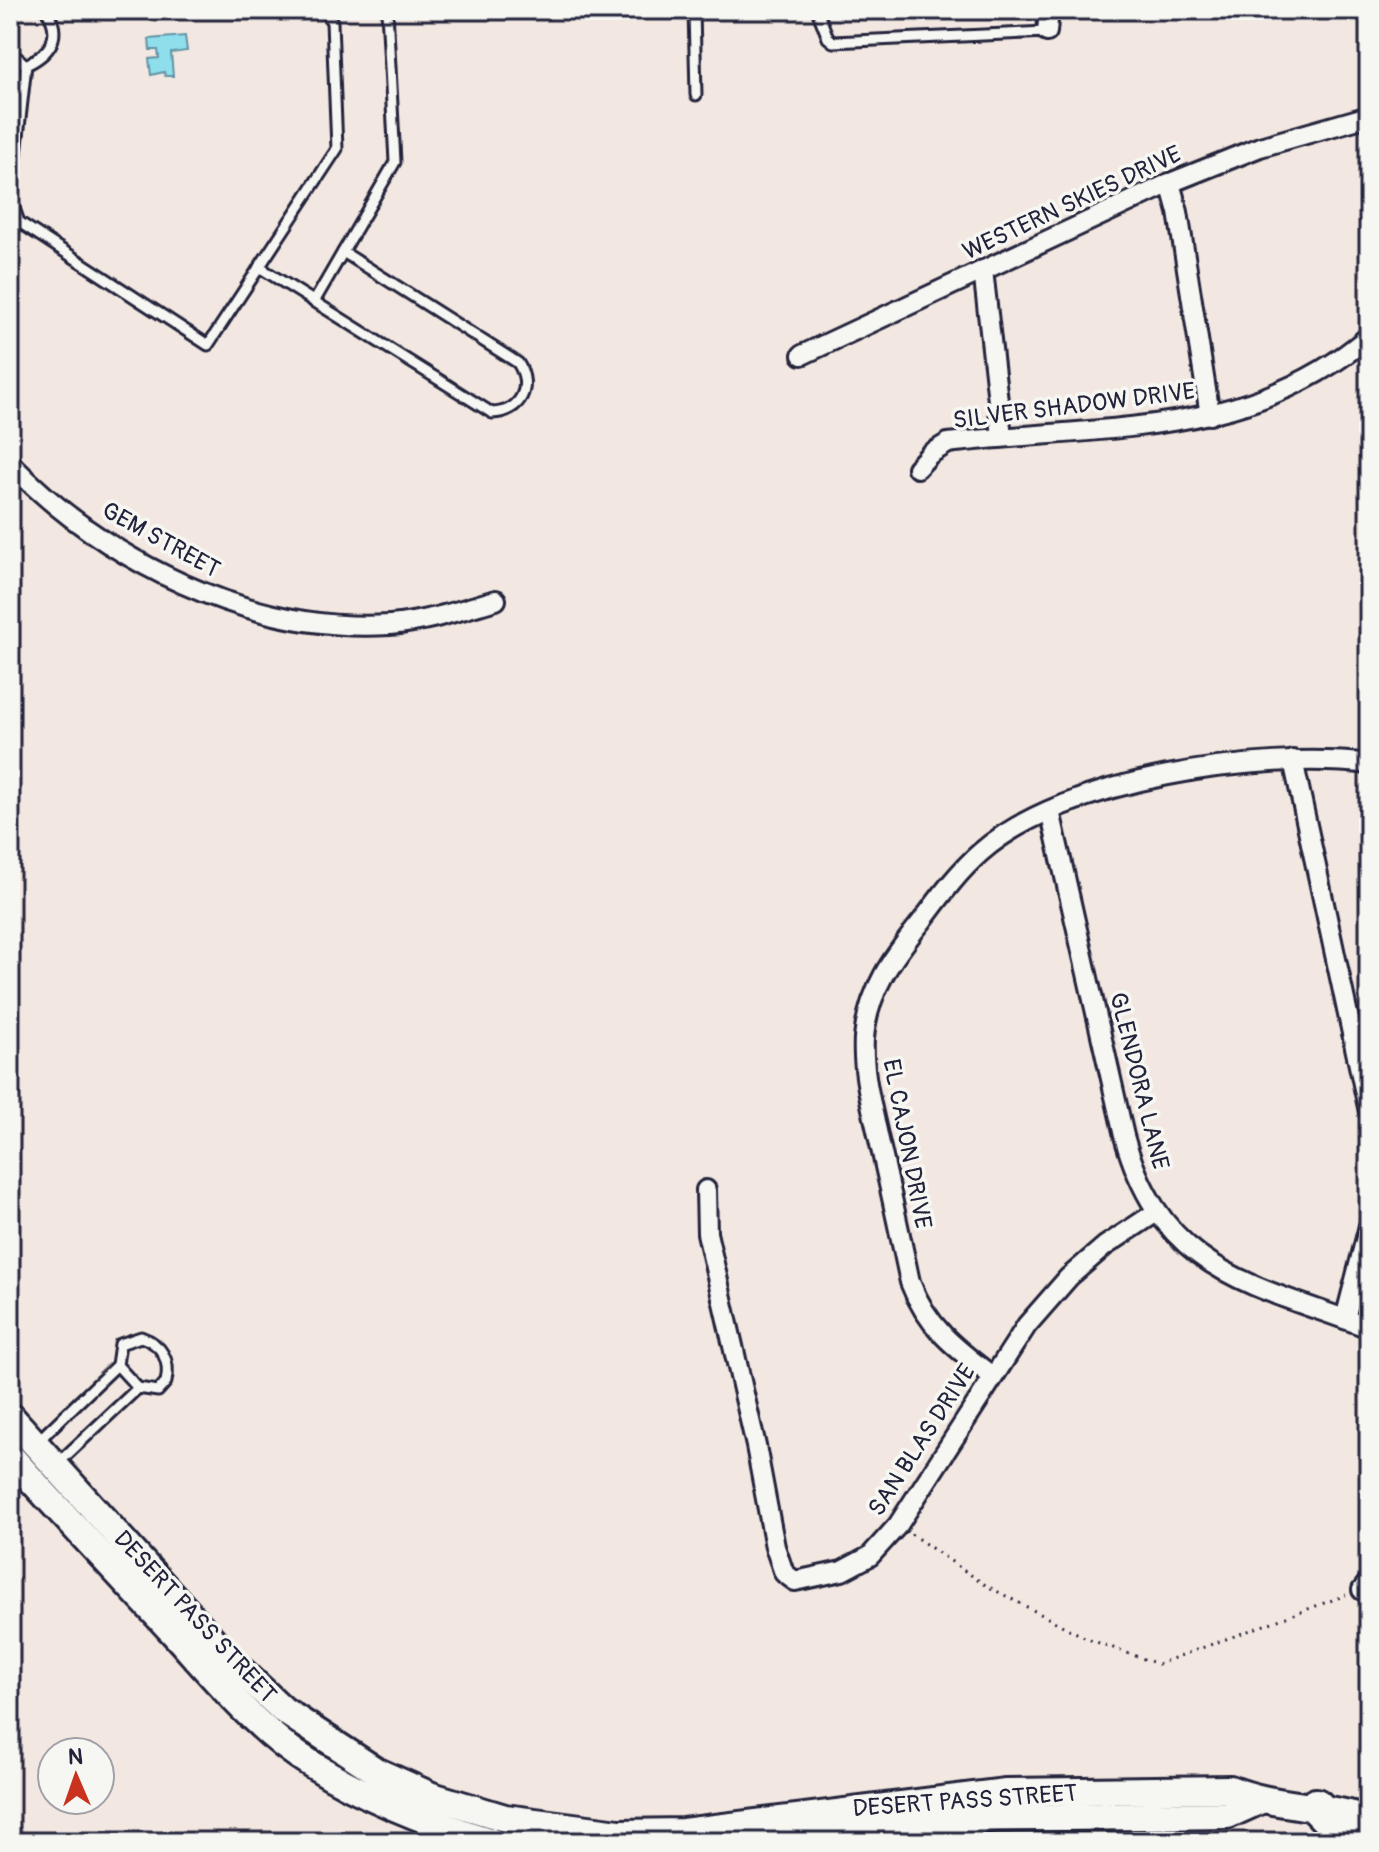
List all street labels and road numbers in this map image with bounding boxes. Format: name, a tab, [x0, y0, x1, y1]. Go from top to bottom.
street label: WESTERN SKIES DRIVE	[958, 140, 1186, 266]
street label: SILVER SHADOW DRIVE	[951, 377, 1197, 435]
street label: GEM STREET	[97, 496, 225, 584]
street label: GLENDORA LANE	[1103, 989, 1175, 1173]
street label: EL CAJON DRIVE	[876, 1057, 938, 1231]
street label: SAN BLAS DRIVE	[862, 1359, 982, 1521]
street label: DESERT PASS STREET	[108, 1525, 282, 1709]
street label: DESERT PASS STREET	[852, 1779, 1078, 1823]

